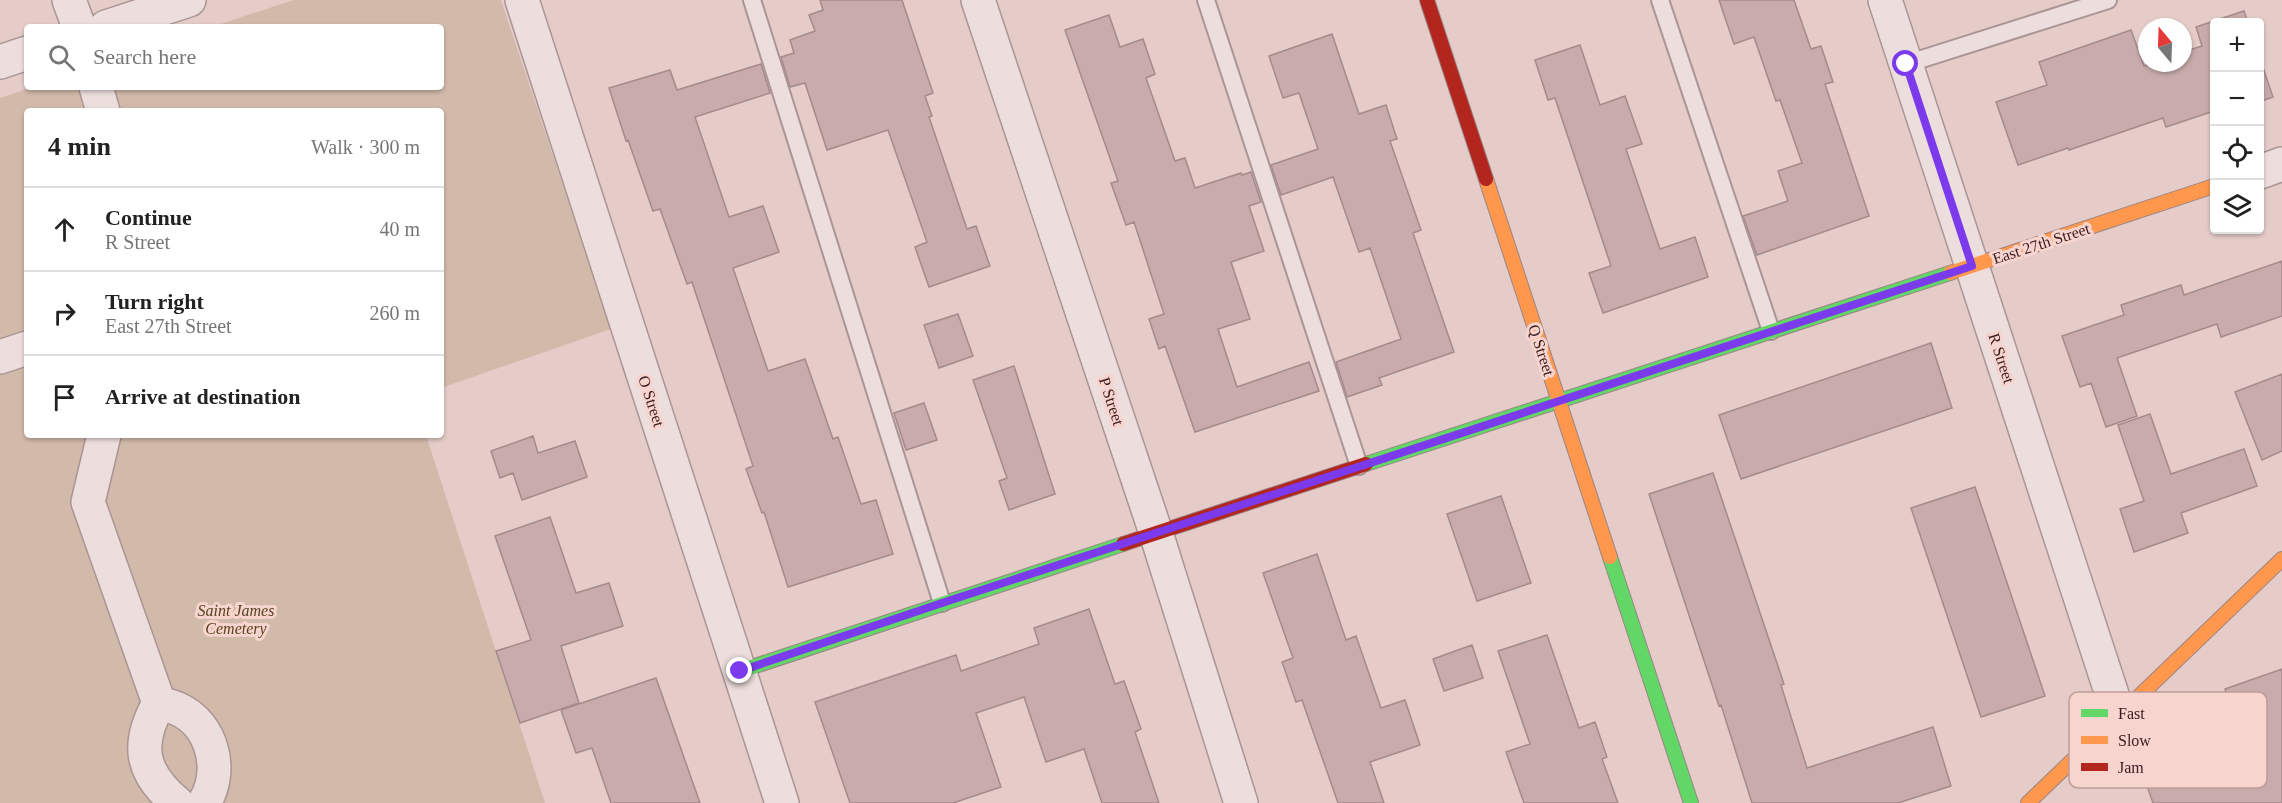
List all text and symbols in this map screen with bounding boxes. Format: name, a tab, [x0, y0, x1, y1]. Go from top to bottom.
north arrow	[2138, 18, 2192, 72]
map controls	[2210, 18, 2264, 234]
button: +	[2210, 18, 2264, 72]
search box	[24, 24, 444, 90]
icon: search	[45, 41, 78, 74]
text: Search here	[93, 44, 196, 69]
route start	[1892, 50, 1918, 76]
button: −	[2210, 72, 2264, 126]
button: locate	[2210, 126, 2264, 180]
text: 4 min	[48, 132, 111, 161]
text: Walk · 300 m	[311, 136, 420, 158]
button: layers	[2210, 180, 2264, 234]
text: Continue	[105, 205, 192, 230]
icon: ahead	[48, 213, 81, 246]
text: 40 m	[379, 218, 420, 240]
street label: East 27th Street	[1990, 220, 2092, 267]
text: R Street	[105, 231, 170, 253]
text: Turn right	[105, 289, 204, 314]
icon: right	[48, 297, 81, 330]
text: 260 m	[369, 302, 420, 324]
text: East 27th Street	[105, 315, 232, 337]
street label: Q Street	[1525, 322, 1558, 378]
street label: R Street	[1985, 331, 2018, 386]
street label: O Street	[635, 373, 668, 429]
street label: P Street	[1096, 375, 1127, 428]
icon: arrive	[48, 381, 81, 414]
text: Arrive at destination	[105, 384, 301, 409]
park label: Saint James Cemetery	[198, 602, 274, 638]
route end	[726, 657, 752, 683]
legend	[2069, 692, 2267, 788]
text: Fast	[2118, 705, 2145, 722]
text: Slow	[2118, 732, 2151, 749]
text: Jam	[2118, 759, 2144, 776]

